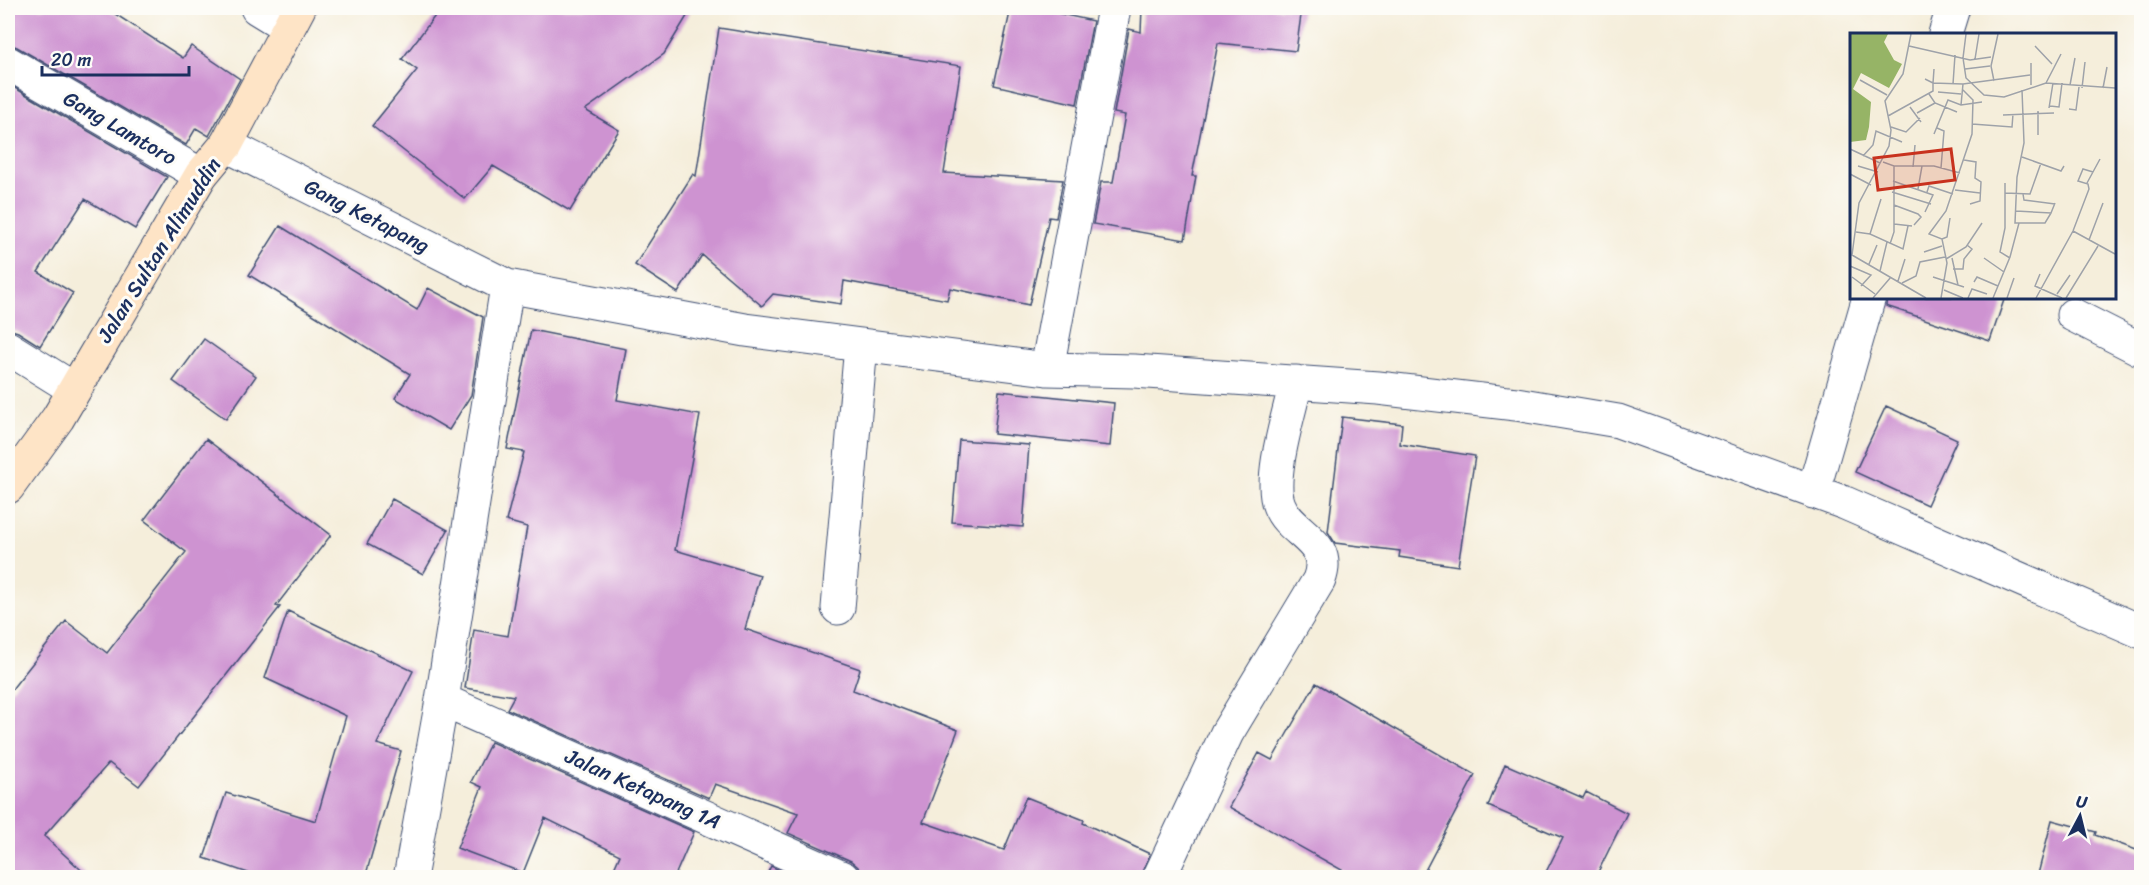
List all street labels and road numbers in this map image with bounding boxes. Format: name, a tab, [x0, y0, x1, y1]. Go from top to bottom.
street label: Gang Lamtoro	[56, 80, 184, 176]
street label: Jalan Sultan Alimuddin	[86, 150, 232, 351]
street label: Gang Ketapang	[297, 168, 437, 264]
street label: Jalan Ketapang 1A	[558, 737, 727, 840]

